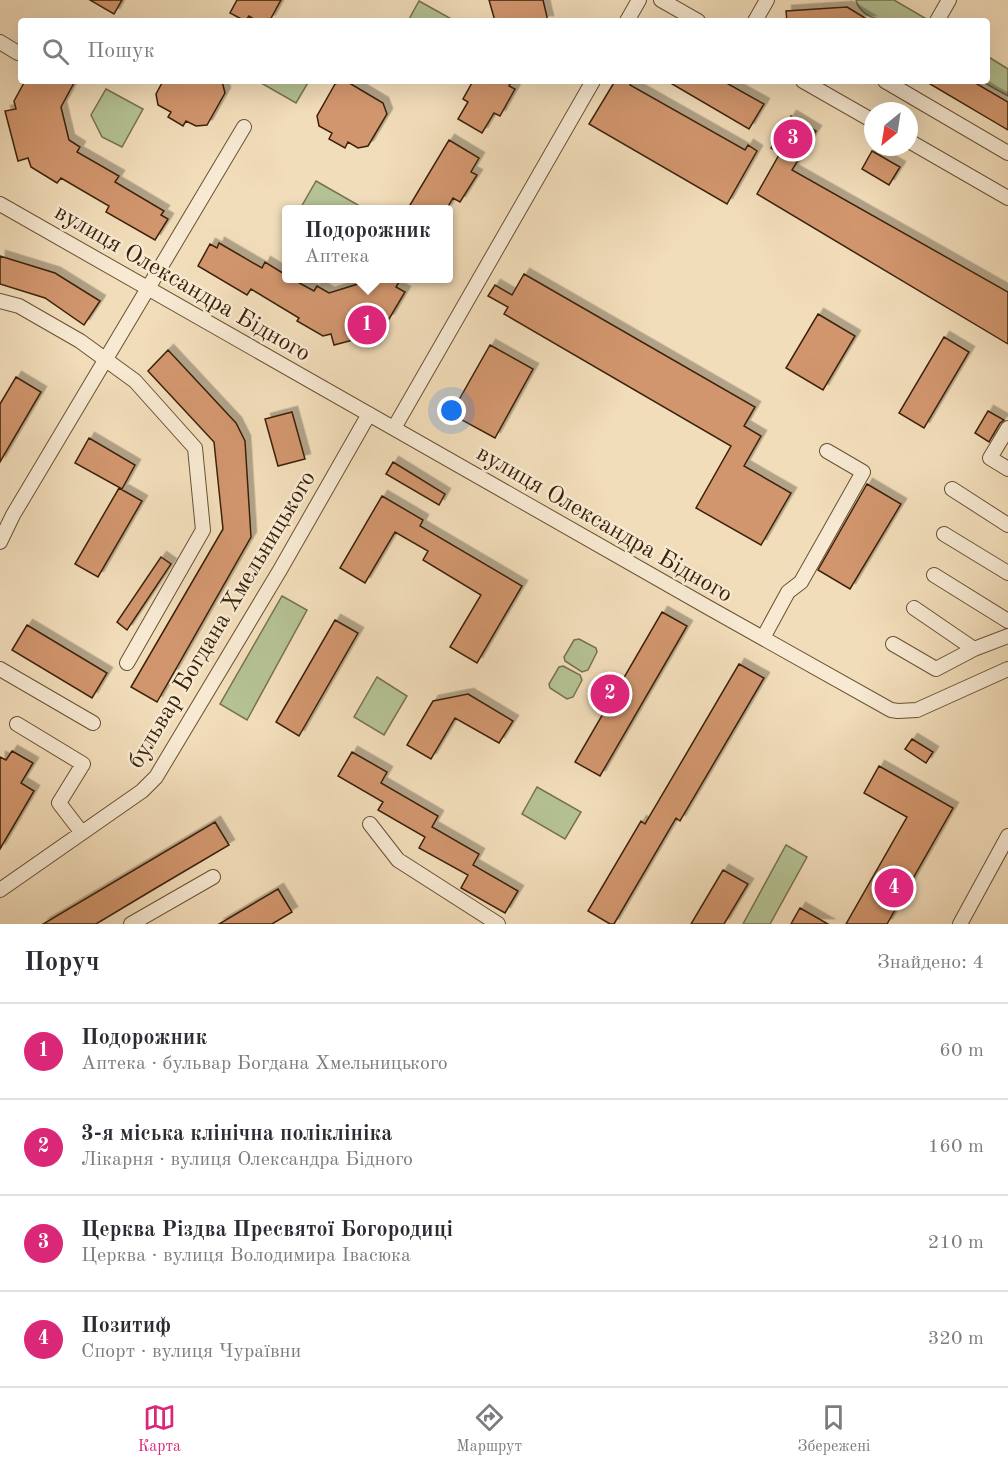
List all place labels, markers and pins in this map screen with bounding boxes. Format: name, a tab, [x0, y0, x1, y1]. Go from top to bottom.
pin: 3	[774, 116, 812, 162]
pin: 1	[348, 302, 386, 348]
pin: 2	[590, 672, 630, 716]
pin: 4	[874, 866, 914, 910]

